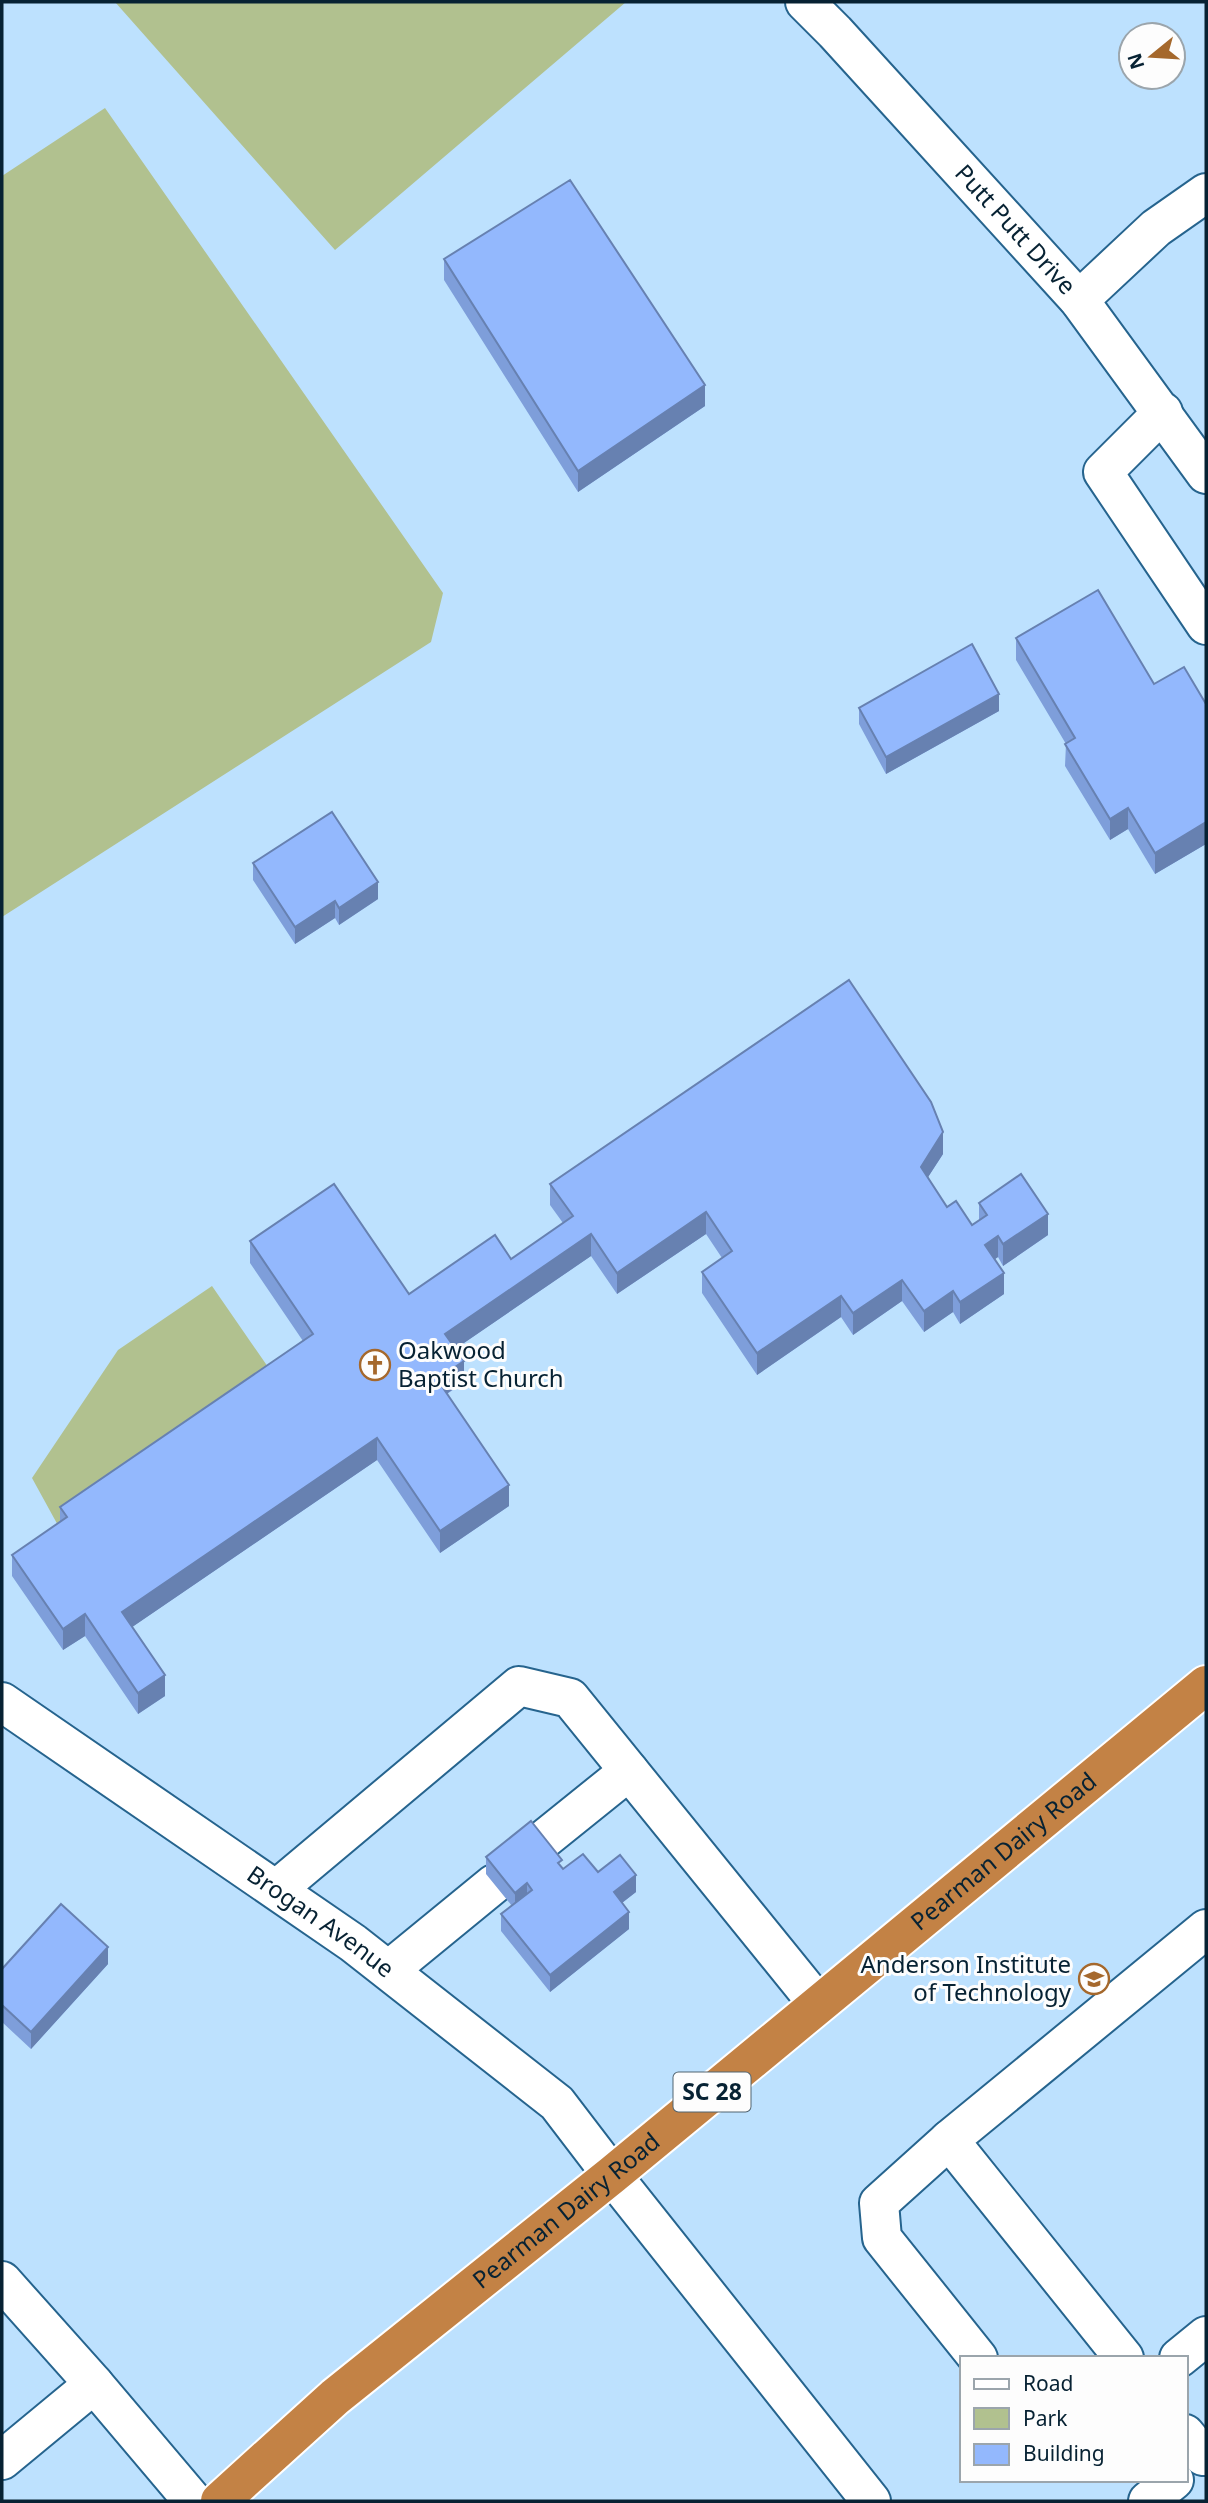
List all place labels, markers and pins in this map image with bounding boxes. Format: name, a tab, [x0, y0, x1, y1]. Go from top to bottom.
place label: Oakwood Baptist Church	[398, 1333, 564, 1394]
church icon: Oakwood Baptist Church	[358, 1348, 392, 1382]
place label: Anderson Institute of Technology	[861, 1947, 1072, 2008]
school or university icon: Anderson Institute of Technology	[1077, 1962, 1111, 1996]

